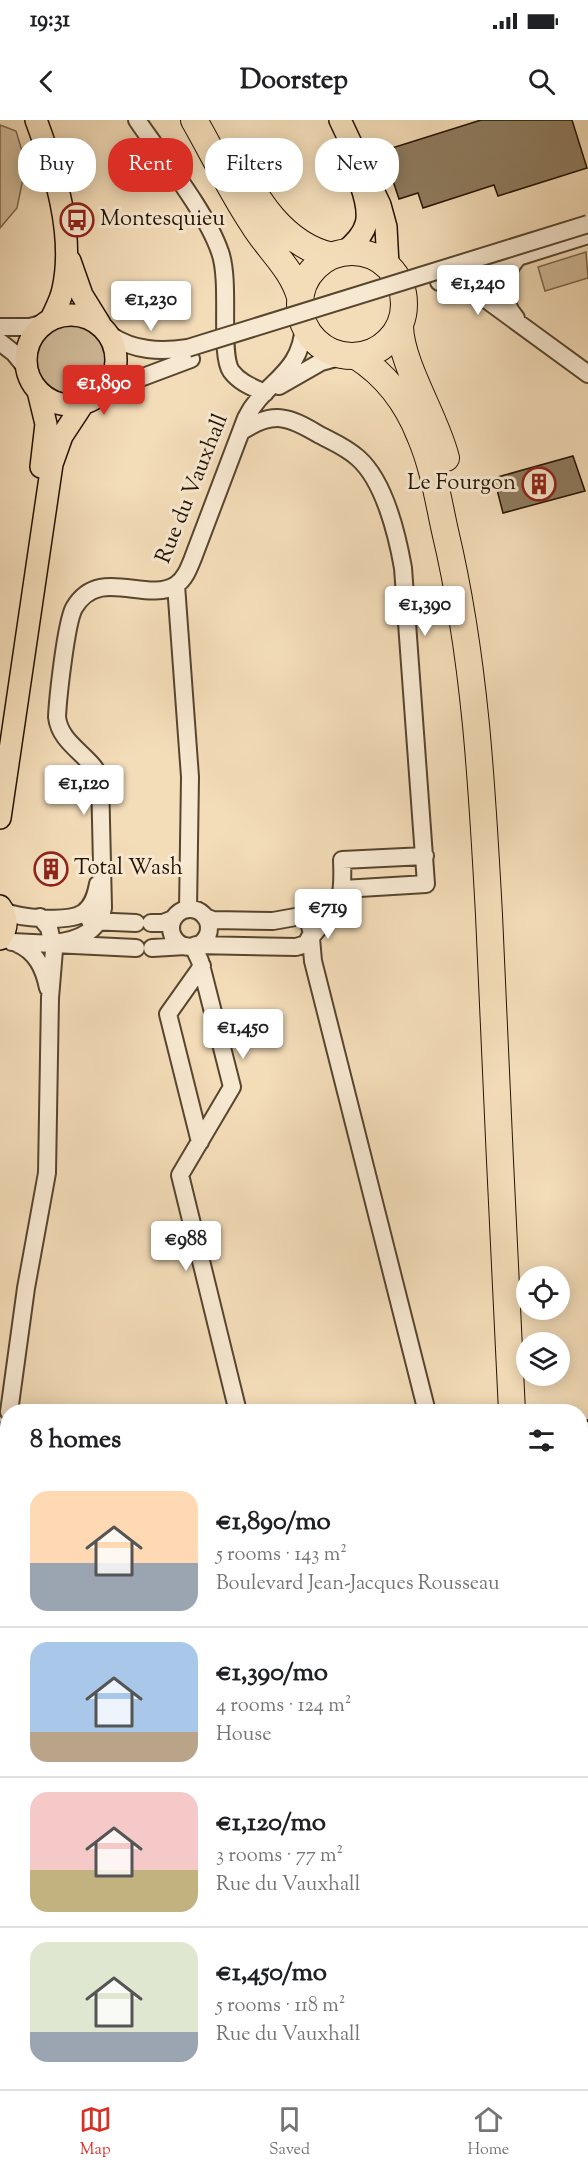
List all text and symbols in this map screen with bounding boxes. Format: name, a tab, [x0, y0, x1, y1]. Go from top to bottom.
text: 19:31	[30, 5, 70, 37]
text: Doorstep	[240, 62, 348, 101]
icon: back	[30, 65, 63, 98]
icon: search	[525, 65, 558, 98]
chip: Buy	[18, 138, 96, 192]
chip: Rent	[108, 138, 193, 192]
chip: Filters	[205, 138, 303, 192]
chip: New	[315, 138, 399, 192]
bus stop icon: Montesquieu	[59, 202, 95, 238]
place label: Montesquieu	[100, 204, 225, 236]
pin: €1,240	[429, 265, 527, 316]
text: €1,240	[451, 270, 505, 299]
pin: €1,230	[102, 281, 200, 332]
text: €1,230	[125, 286, 177, 315]
pin: €1,890	[55, 365, 153, 416]
text: €1,890	[77, 370, 131, 399]
street label: Rue du Vauxhall	[148, 409, 238, 569]
building icon: Le Fourgon	[521, 466, 557, 502]
place label: Le Fourgon	[407, 468, 516, 500]
pin: €1,390	[376, 586, 474, 637]
text: €1,390	[399, 591, 451, 620]
pin: €1,120	[35, 765, 133, 816]
text: €1,120	[59, 770, 109, 799]
building icon: Total Wash	[33, 851, 69, 887]
place label: Total Wash	[74, 853, 183, 885]
pin: €719	[292, 889, 364, 940]
text: €719	[309, 894, 347, 923]
pin: €1,450	[194, 1009, 292, 1060]
text: €1,450	[217, 1014, 269, 1043]
pin: €988	[150, 1221, 222, 1272]
text: €988	[165, 1226, 207, 1255]
map controls	[516, 1266, 570, 1386]
button: locate	[516, 1266, 570, 1320]
button: layers	[516, 1332, 570, 1386]
text: 8 homes	[30, 1422, 121, 1459]
icon: filters	[525, 1424, 558, 1457]
text: €1,890/mo	[216, 1504, 331, 1541]
icon: home	[78, 1515, 150, 1587]
text: 5 rooms · 143 m²	[216, 1541, 347, 1570]
text: Boulevard Jean-Jacques Rousseau	[216, 1570, 500, 1599]
text: €1,390/mo	[216, 1655, 328, 1692]
icon: home	[78, 1666, 150, 1738]
text: 4 rooms · 124 m²	[216, 1692, 351, 1721]
text: House	[216, 1721, 271, 1750]
text: €1,120/mo	[216, 1805, 326, 1842]
icon: home	[78, 1816, 150, 1888]
text: 3 rooms · 77 m²	[216, 1842, 343, 1871]
text: Rue du Vauxhall	[216, 1871, 360, 1900]
text: €1,450/mo	[216, 1955, 327, 1992]
icon: home	[78, 1966, 150, 2038]
text: 5 rooms · 118 m²	[216, 1992, 346, 2021]
text: Rue du Vauxhall	[216, 2021, 360, 2050]
tab: Map	[79, 2103, 112, 2162]
tab: Saved	[269, 2103, 310, 2162]
tab: Home	[467, 2103, 509, 2162]

